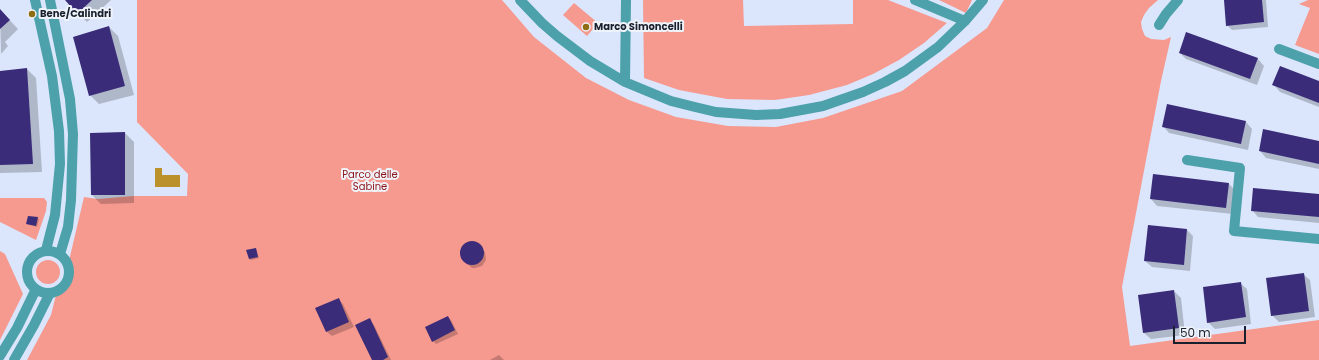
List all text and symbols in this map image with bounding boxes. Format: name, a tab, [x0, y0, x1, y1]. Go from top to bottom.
place label: Bene/Calindri	[40, 8, 111, 20]
marker: Bene/Calindri	[27, 9, 37, 19]
place label: Marco Simoncelli	[594, 21, 683, 33]
marker: Marco Simoncelli	[581, 22, 591, 32]
park label: Parco delle Sabine	[342, 169, 398, 192]
scale bar	[1175, 318, 1248, 344]
text: 50 m	[1180, 324, 1211, 341]

